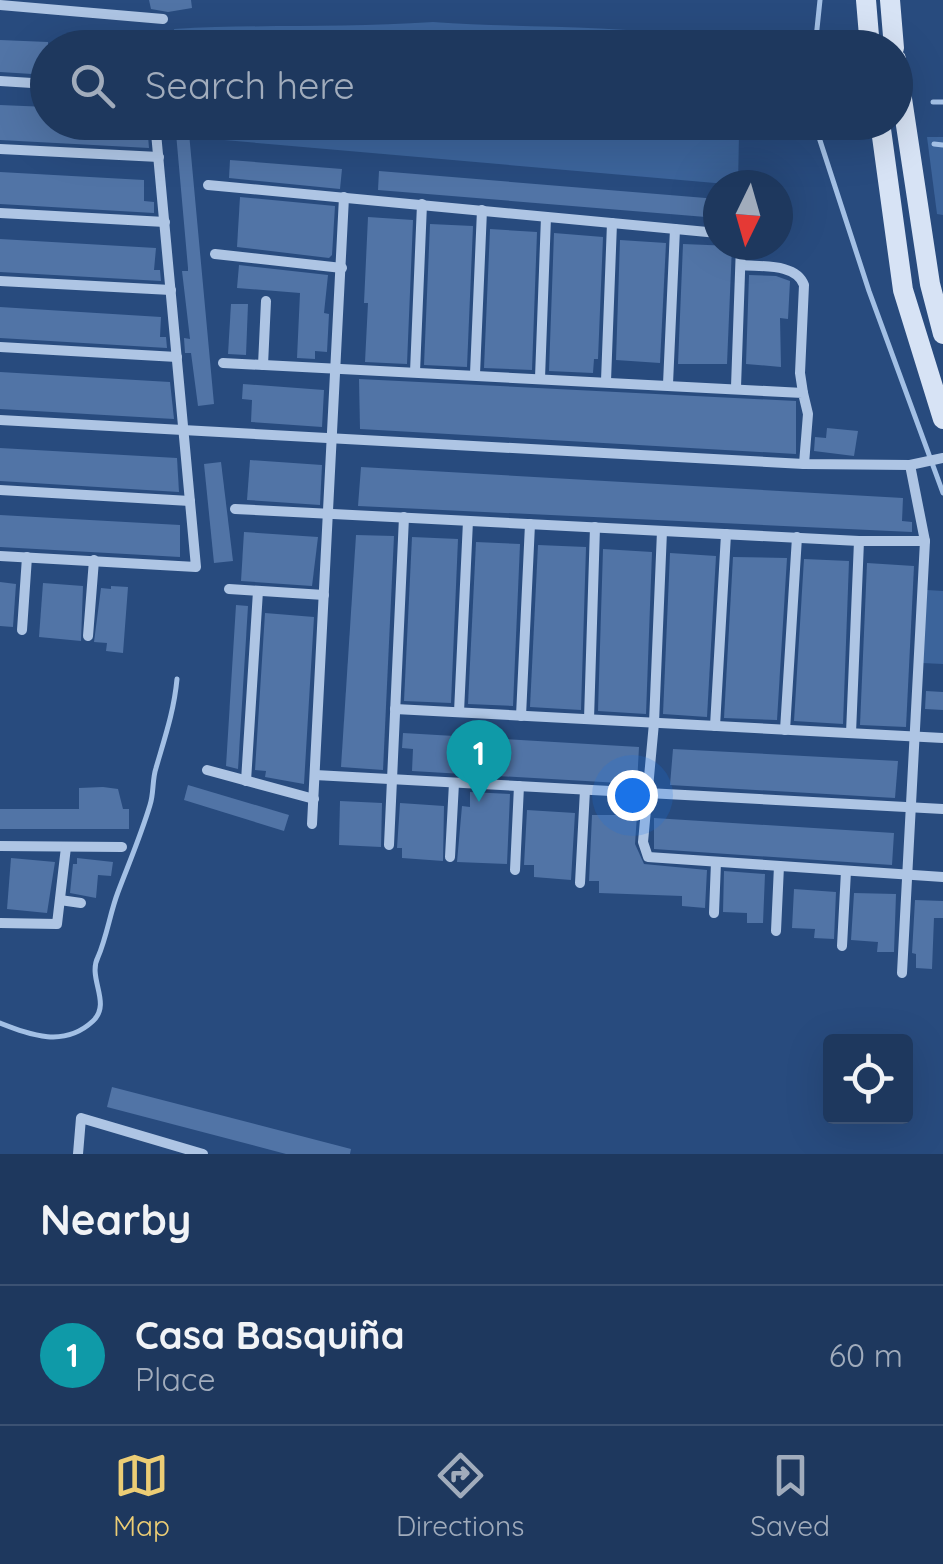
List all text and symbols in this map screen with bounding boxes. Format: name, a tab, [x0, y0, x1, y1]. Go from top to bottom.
search box	[30, 30, 913, 140]
icon: search	[65, 58, 120, 113]
text: Search here	[145, 61, 355, 109]
north arrow	[703, 170, 793, 260]
pin: 1	[446, 720, 512, 802]
your location	[607, 770, 658, 821]
map controls	[823, 1034, 913, 1124]
button: locate	[823, 1034, 913, 1124]
text: Nearby	[40, 1193, 191, 1246]
text: Casa Basquiña	[135, 1311, 405, 1359]
text: 1	[66, 1335, 79, 1375]
text: 60 m	[829, 1335, 903, 1375]
text: Place	[135, 1359, 215, 1399]
tab: Map	[113, 1448, 170, 1543]
tab: Directions	[396, 1448, 524, 1543]
tab: Saved	[750, 1448, 830, 1543]

